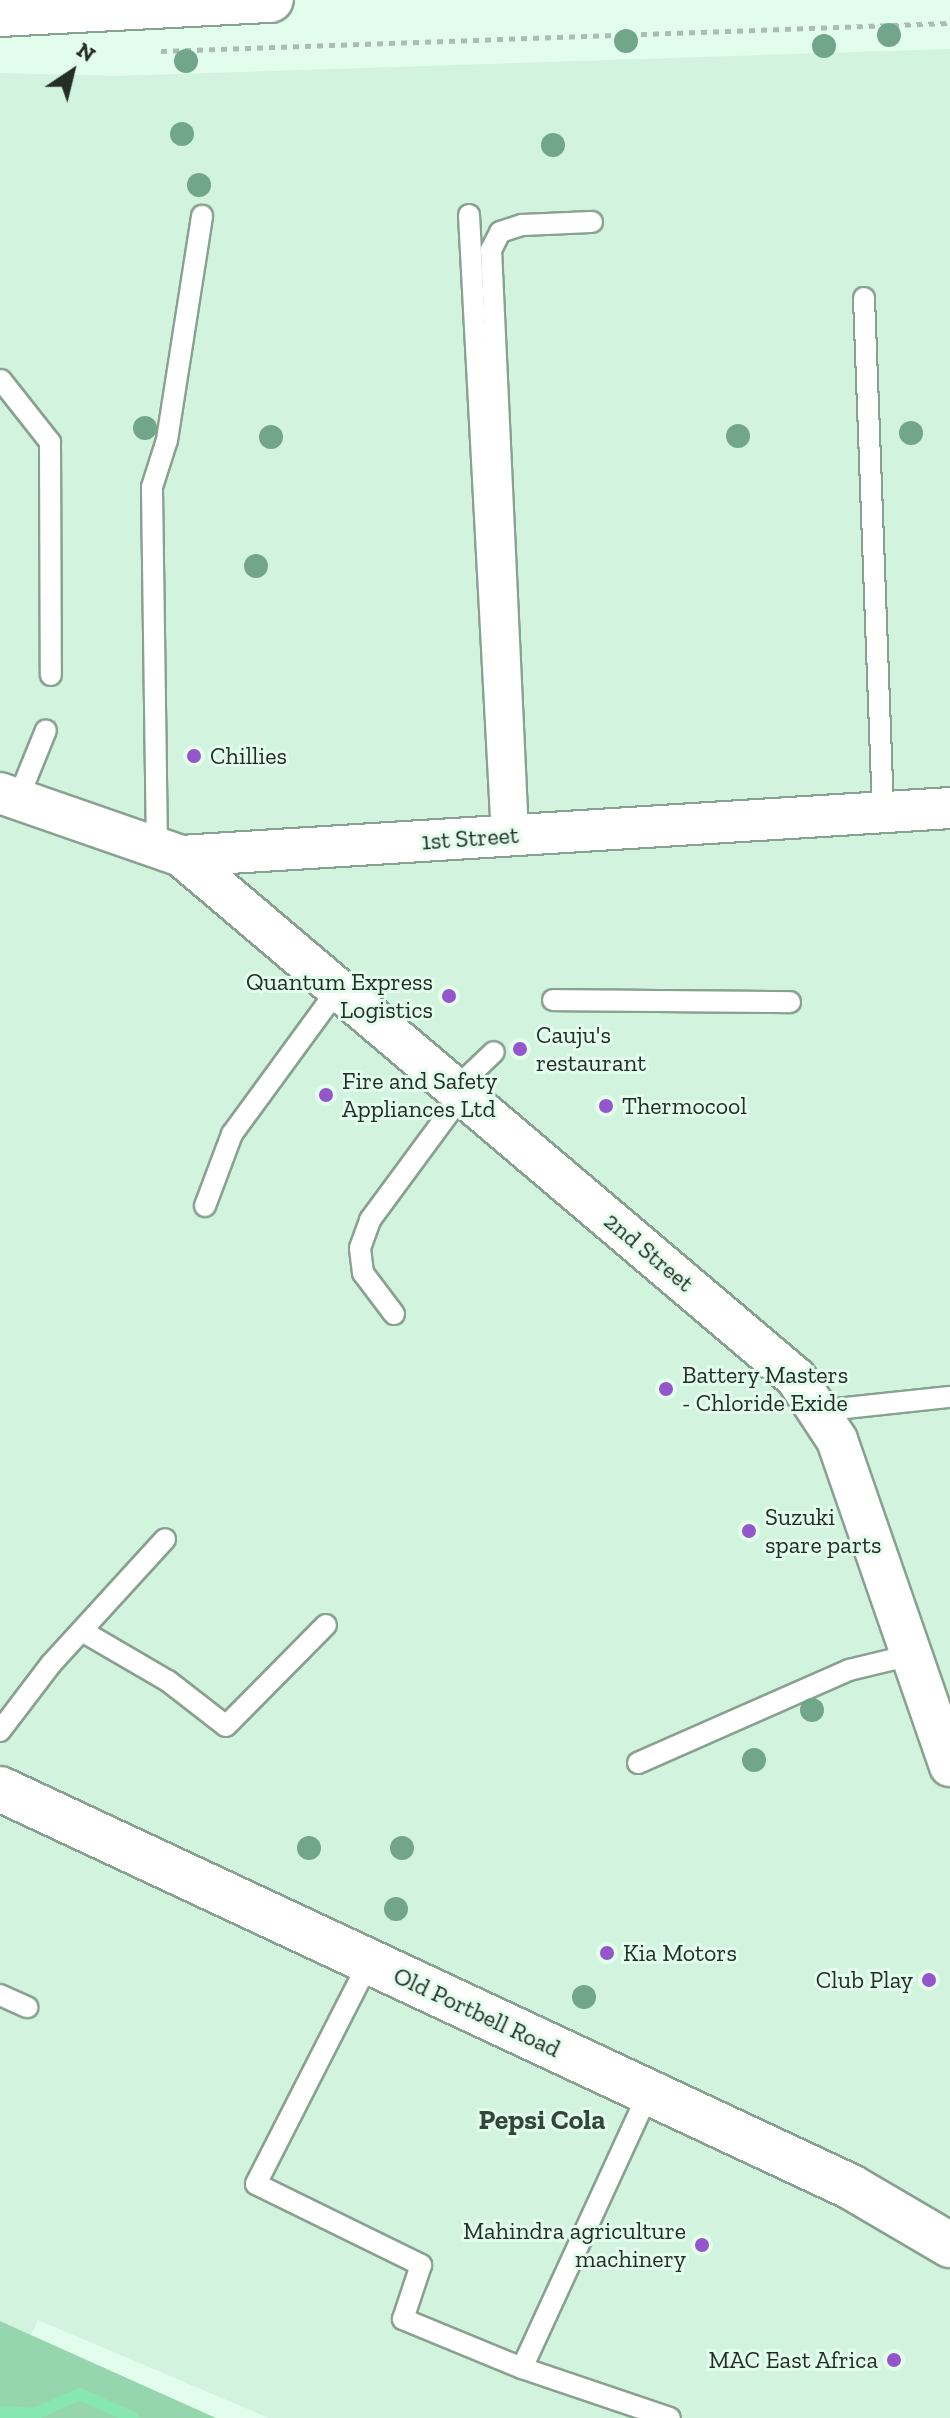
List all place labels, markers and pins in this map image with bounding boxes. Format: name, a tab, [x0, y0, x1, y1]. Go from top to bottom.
place label: Chillies	[210, 742, 287, 770]
marker: Chillies	[185, 747, 203, 765]
place label: Quantum Express Logistics	[246, 968, 433, 1024]
marker: Quantum Express Logistics	[440, 987, 458, 1005]
place label: Cauju's restaurant	[536, 1021, 646, 1077]
marker: Cauju's restaurant	[511, 1040, 529, 1058]
place label: Fire and Safety Appliances Ltd	[342, 1067, 497, 1123]
marker: Fire and Safety Appliances Ltd	[317, 1086, 335, 1104]
place label: Thermocool	[622, 1092, 747, 1120]
marker: Thermocool	[597, 1097, 615, 1115]
place label: Battery Masters - Chloride Exide	[682, 1361, 849, 1417]
marker: Battery Masters - Chloride Exide	[657, 1380, 675, 1398]
place label: Suzuki spare parts	[765, 1503, 881, 1559]
marker: Suzuki spare parts	[740, 1522, 758, 1540]
place label: Kia Motors	[623, 1939, 737, 1967]
marker: Kia Motors	[598, 1944, 616, 1962]
place label: Club Play	[816, 1966, 913, 1994]
marker: Club Play	[920, 1971, 938, 1989]
place label: Mahindra agriculture machinery	[463, 2217, 686, 2273]
marker: Mahindra agriculture machinery	[693, 2236, 711, 2254]
place label: MAC East Africa	[708, 2346, 878, 2374]
marker: MAC East Africa	[885, 2351, 903, 2369]

